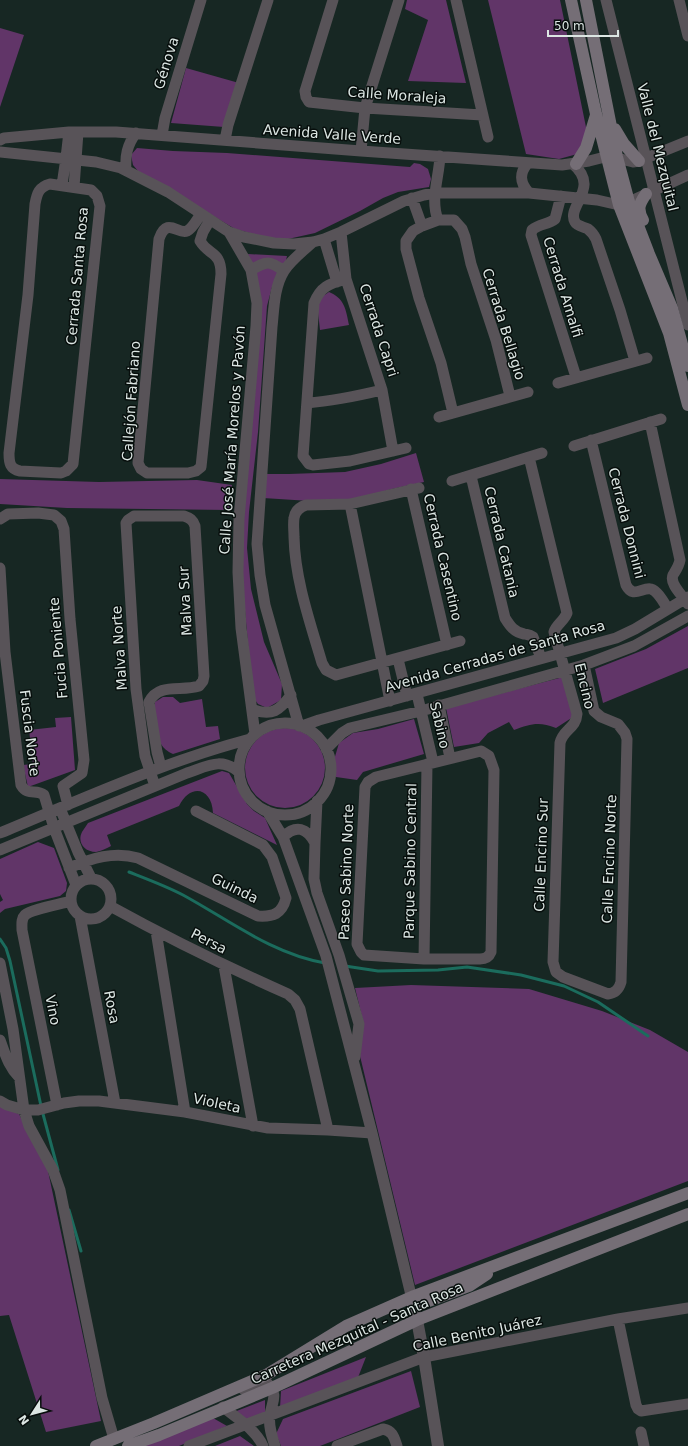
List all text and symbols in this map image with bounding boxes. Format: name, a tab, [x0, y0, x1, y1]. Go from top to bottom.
scale bar	[548, 12, 618, 38]
text: 50 m	[554, 19, 585, 33]
street label: Génova	[150, 35, 182, 91]
street label: Valle del Mezquital	[634, 81, 682, 213]
street label: Calle Moraleja	[347, 84, 447, 106]
street label: Avenida Valle Verde	[262, 121, 402, 147]
street label: Cerrada Santa Rosa	[63, 206, 91, 346]
street label: Cerrada Amalfi	[540, 235, 586, 339]
street label: Cerrada Bellagio	[479, 266, 529, 382]
street label: Cerrada Capri	[356, 281, 402, 379]
street label: Calle José María Morelos y Pavón	[216, 325, 248, 555]
street label: Callejón Fabriano	[119, 340, 143, 462]
street label: Cerrada Donnini	[605, 466, 649, 580]
street label: Cerrada Catania	[481, 485, 523, 599]
street label: Cerrada Casentino	[421, 492, 465, 622]
street label: Malva Sur	[175, 566, 195, 636]
street label: Fucia Poniente	[46, 597, 70, 699]
street label: Malva Norte	[108, 605, 130, 691]
street label: Avenida Cerradas de Santa Rosa	[383, 617, 607, 695]
street label: Encino	[572, 661, 598, 711]
street label: Fuscia Norte	[17, 689, 43, 777]
street label: Sabino	[427, 700, 453, 750]
street label: Parque Sabino Central	[401, 783, 419, 939]
street label: Calle Encino Norte	[599, 794, 619, 924]
street label: Calle Encino Sur	[531, 798, 551, 912]
street label: Paseo Sabino Norte	[336, 804, 356, 940]
street label: Guinda	[209, 870, 261, 906]
street label: Persa	[188, 925, 230, 957]
street label: Rosa	[101, 989, 123, 1025]
street label: Vino	[42, 993, 64, 1027]
street label: Violeta	[192, 1090, 242, 1116]
street label: Carretera Mezquital - Santa Rosa	[248, 1279, 466, 1387]
street label: Calle Benito Juárez	[411, 1311, 543, 1355]
north arrow	[12, 1394, 52, 1434]
text: N	[16, 1412, 32, 1427]

